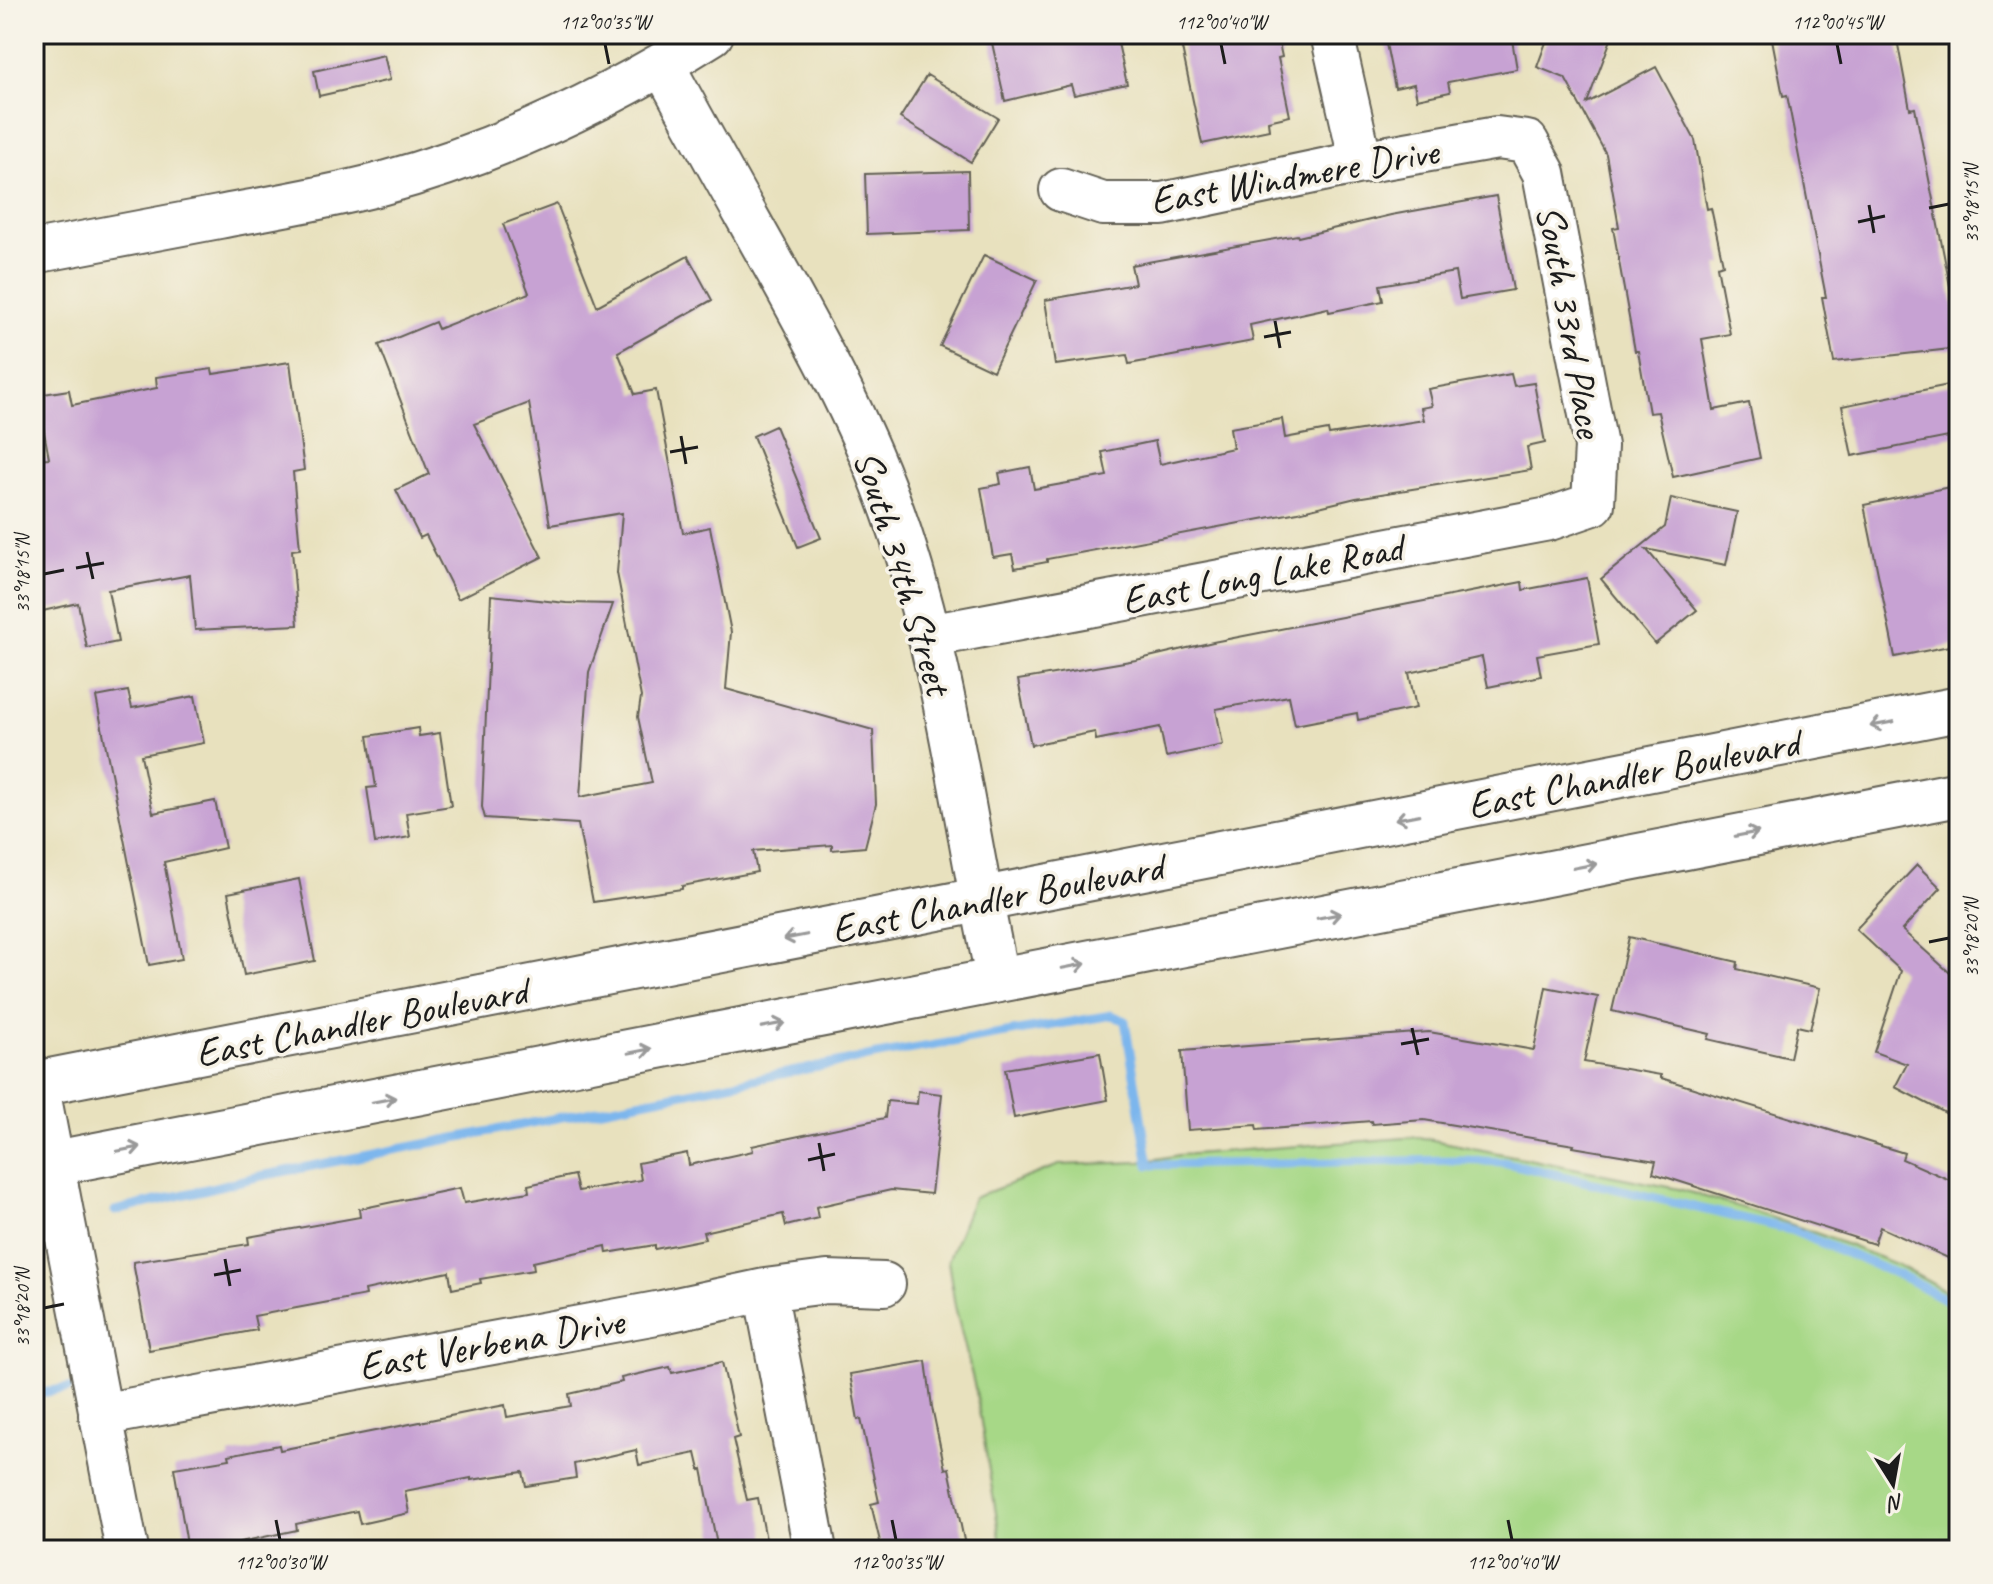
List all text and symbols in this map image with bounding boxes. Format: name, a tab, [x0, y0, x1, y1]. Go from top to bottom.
text: 112°00'35"W	[560, 10, 654, 35]
text: 112°00'40"W	[1176, 10, 1270, 35]
text: 112°00'45"W	[1792, 10, 1886, 35]
street label: East Windmere Drive	[1146, 126, 1445, 226]
text: 33°18'15"N	[1959, 162, 1984, 243]
street label: South 33rd Place	[1525, 201, 1616, 444]
street label: South 34th Street	[842, 444, 965, 704]
street label: East Long Lake Road	[1118, 521, 1412, 626]
text: 33°18'15"N	[10, 532, 35, 613]
street label: East Chandler Boulevard	[1463, 716, 1809, 831]
one-way arrow	[1870, 717, 1896, 732]
one-way arrow	[1395, 810, 1421, 825]
one-way arrow	[1733, 826, 1759, 841]
street label: East Chandler Boulevard	[827, 840, 1173, 955]
one-way arrow	[1571, 857, 1597, 872]
text: 33°18'20"N	[1959, 896, 1984, 977]
one-way arrow	[1316, 907, 1342, 922]
one-way arrow	[783, 930, 808, 945]
one-way arrow	[1061, 958, 1086, 973]
street label: East Chandler Boulevard	[191, 964, 537, 1079]
one-way arrow	[760, 1017, 786, 1032]
one-way arrow	[626, 1043, 652, 1058]
one-way arrow	[371, 1092, 396, 1107]
one-way arrow	[116, 1140, 141, 1155]
text: 33°18'20"N	[10, 1266, 35, 1347]
street label: East Verbena Drive	[355, 1296, 630, 1392]
north arrow	[1853, 1444, 1933, 1524]
text: N	[1884, 1488, 1906, 1518]
text: 112°00'30"W	[235, 1550, 329, 1575]
text: 112°00'35"W	[851, 1550, 945, 1575]
text: 112°00'40"W	[1467, 1550, 1561, 1575]

